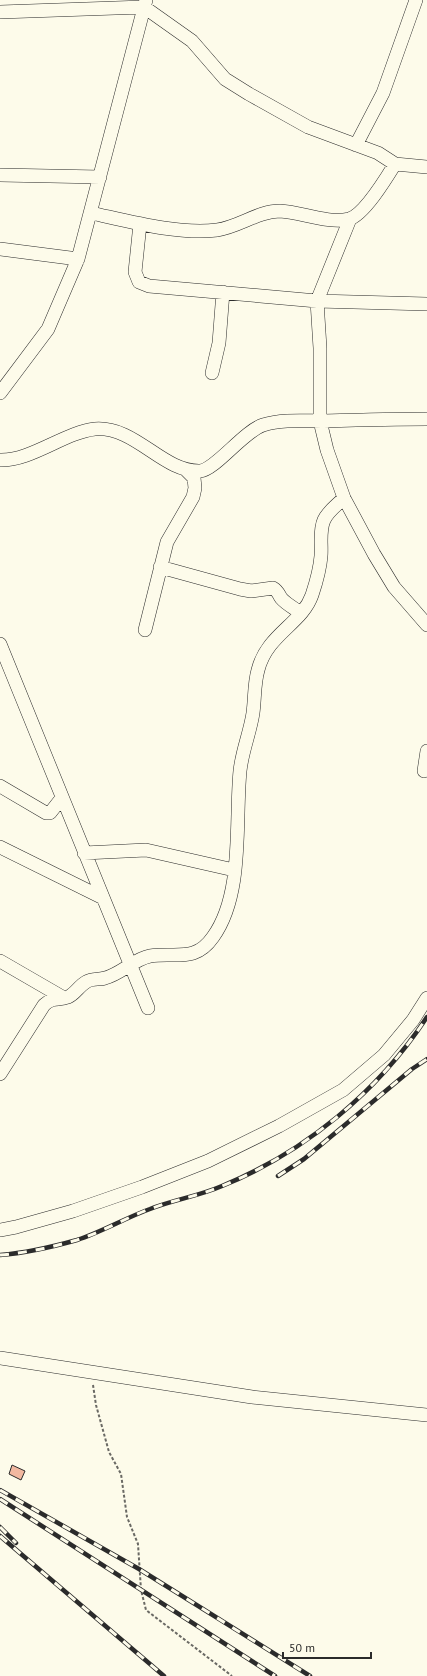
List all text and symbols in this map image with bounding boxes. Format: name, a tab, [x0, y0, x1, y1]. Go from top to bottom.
scale bar	[283, 1634, 371, 1660]
text: 50 m	[289, 1640, 315, 1655]

